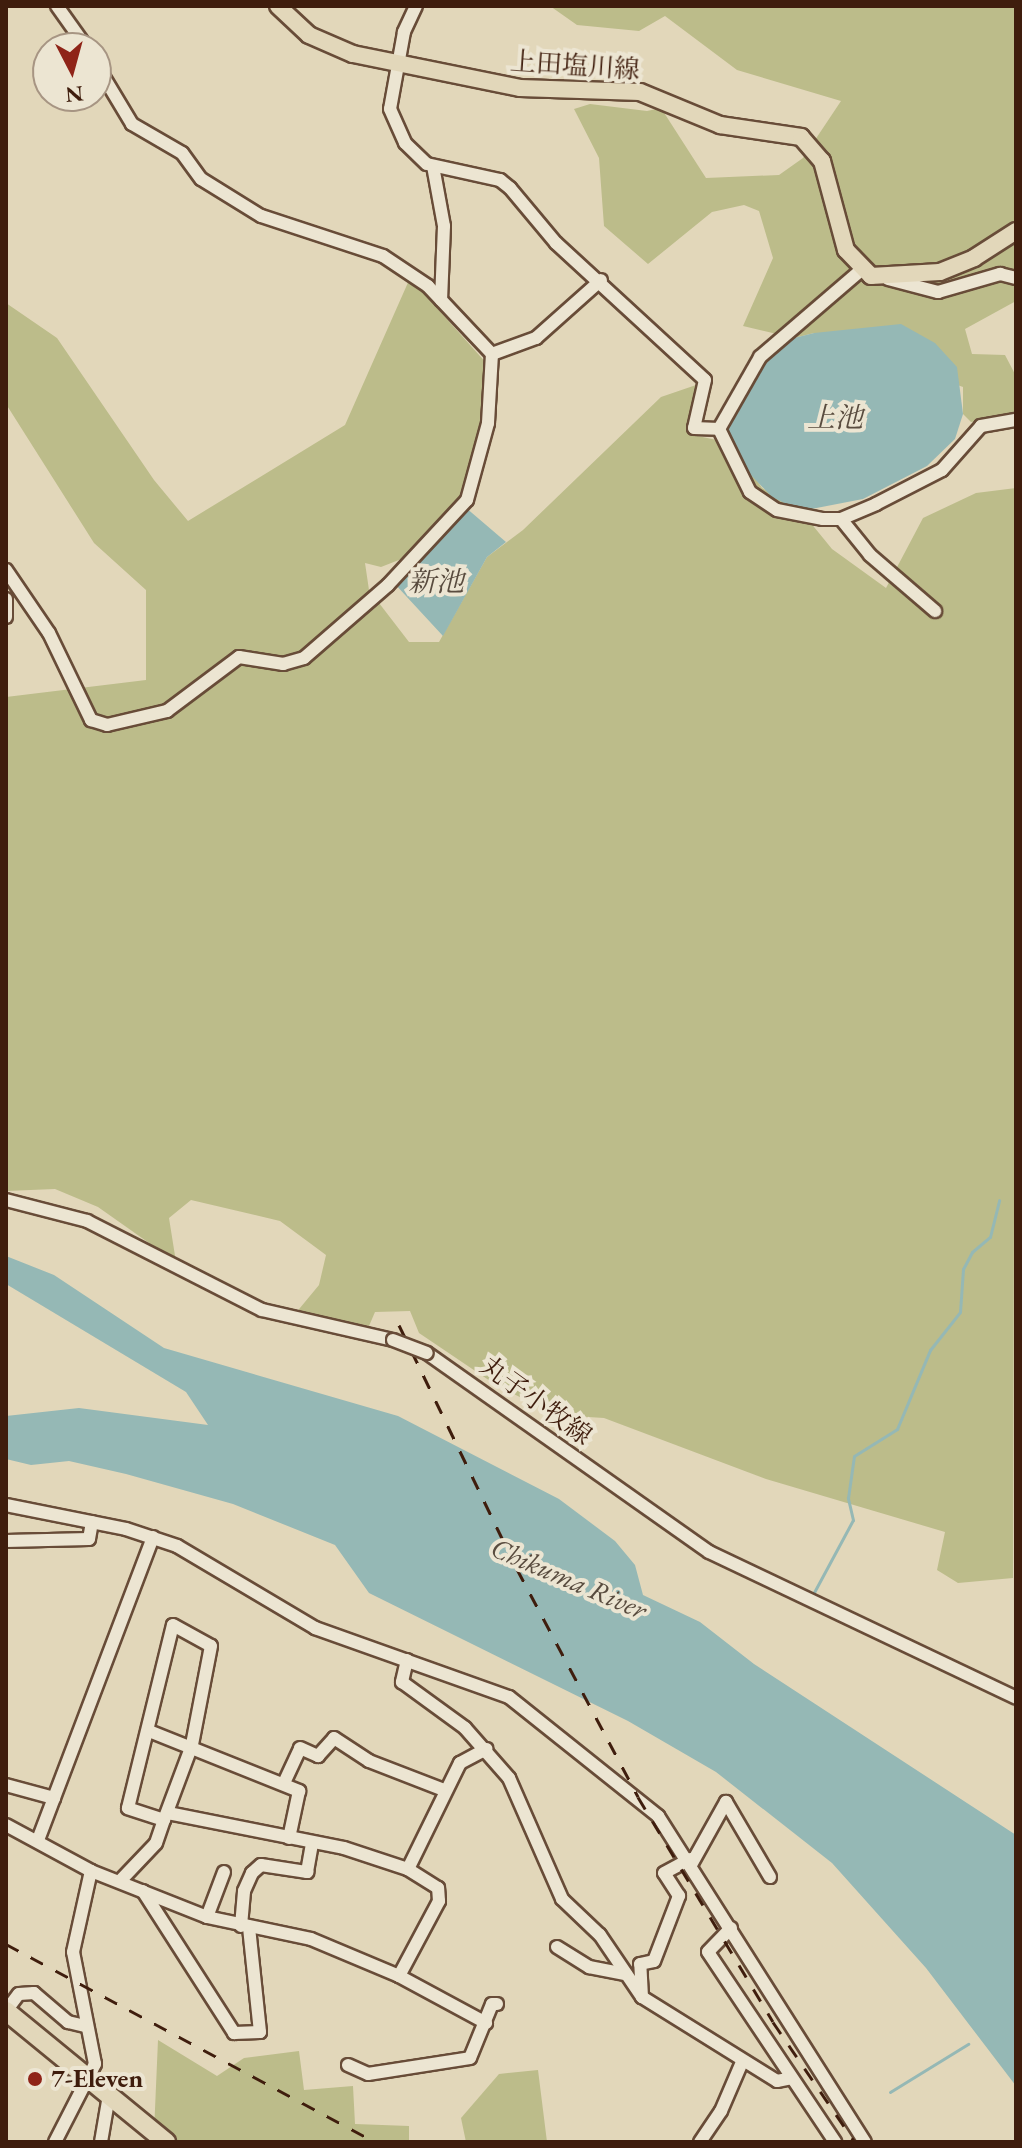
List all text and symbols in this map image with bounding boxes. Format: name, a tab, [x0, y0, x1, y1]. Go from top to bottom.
north arrow	[32, 32, 112, 112]
street label: 上田塩川線	[509, 46, 641, 86]
text: N	[64, 79, 85, 110]
water label: 上池	[807, 400, 863, 434]
water label: 新池	[408, 564, 464, 598]
street label: 丸子小牧線	[474, 1350, 598, 1452]
water label: Chikuma River	[486, 1530, 652, 1626]
place label: 7-Eleven	[51, 2063, 143, 2095]
marker: 7-Eleven	[26, 2070, 44, 2088]

